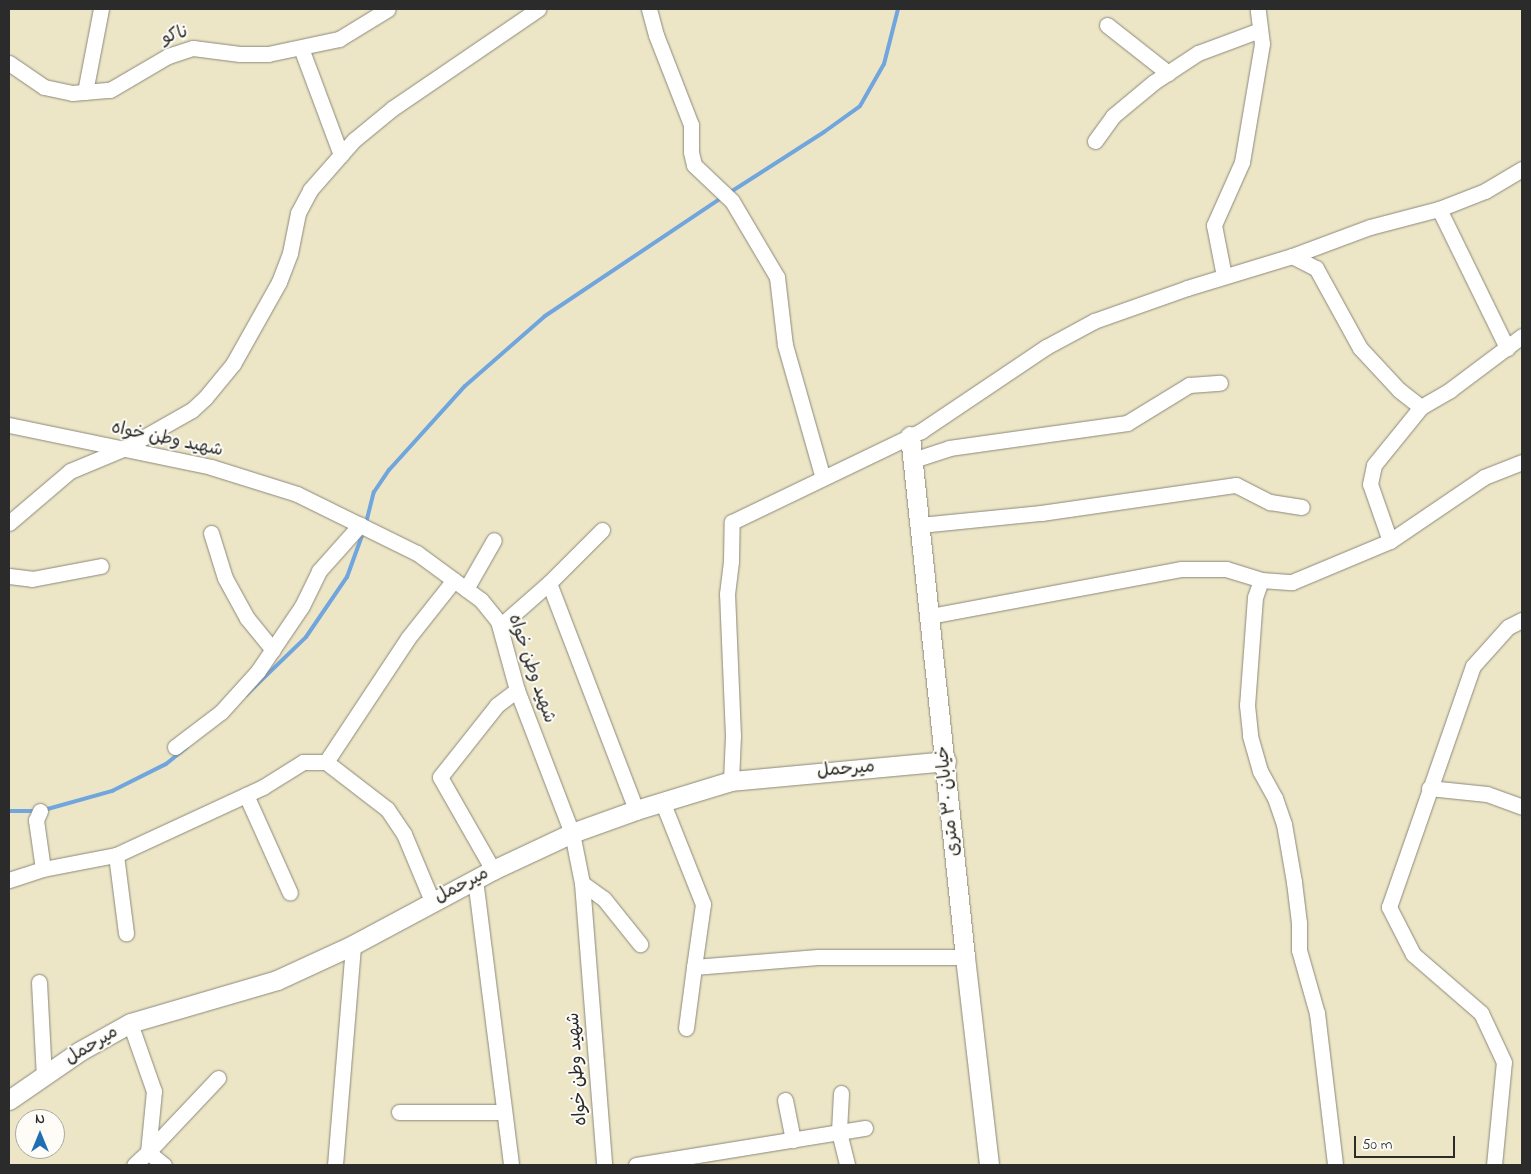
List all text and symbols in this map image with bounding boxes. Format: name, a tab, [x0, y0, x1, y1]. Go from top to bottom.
street label: ناکو	[159, 22, 191, 50]
street label: شهید وطن خواه	[109, 418, 225, 462]
street label: شهید وطن خواه	[502, 612, 560, 726]
street label: خیابان ۳۰ متری	[932, 745, 966, 857]
street label: میرحمل	[816, 757, 876, 783]
street label: میرحمل	[431, 863, 493, 909]
street label: شهید وطن خواه	[563, 1012, 593, 1126]
street label: میرحمل	[62, 1022, 122, 1070]
north arrow	[15, 1109, 65, 1159]
text: N	[35, 1109, 45, 1130]
scale bar	[1356, 1126, 1457, 1158]
text: 50 m	[1362, 1134, 1392, 1156]

